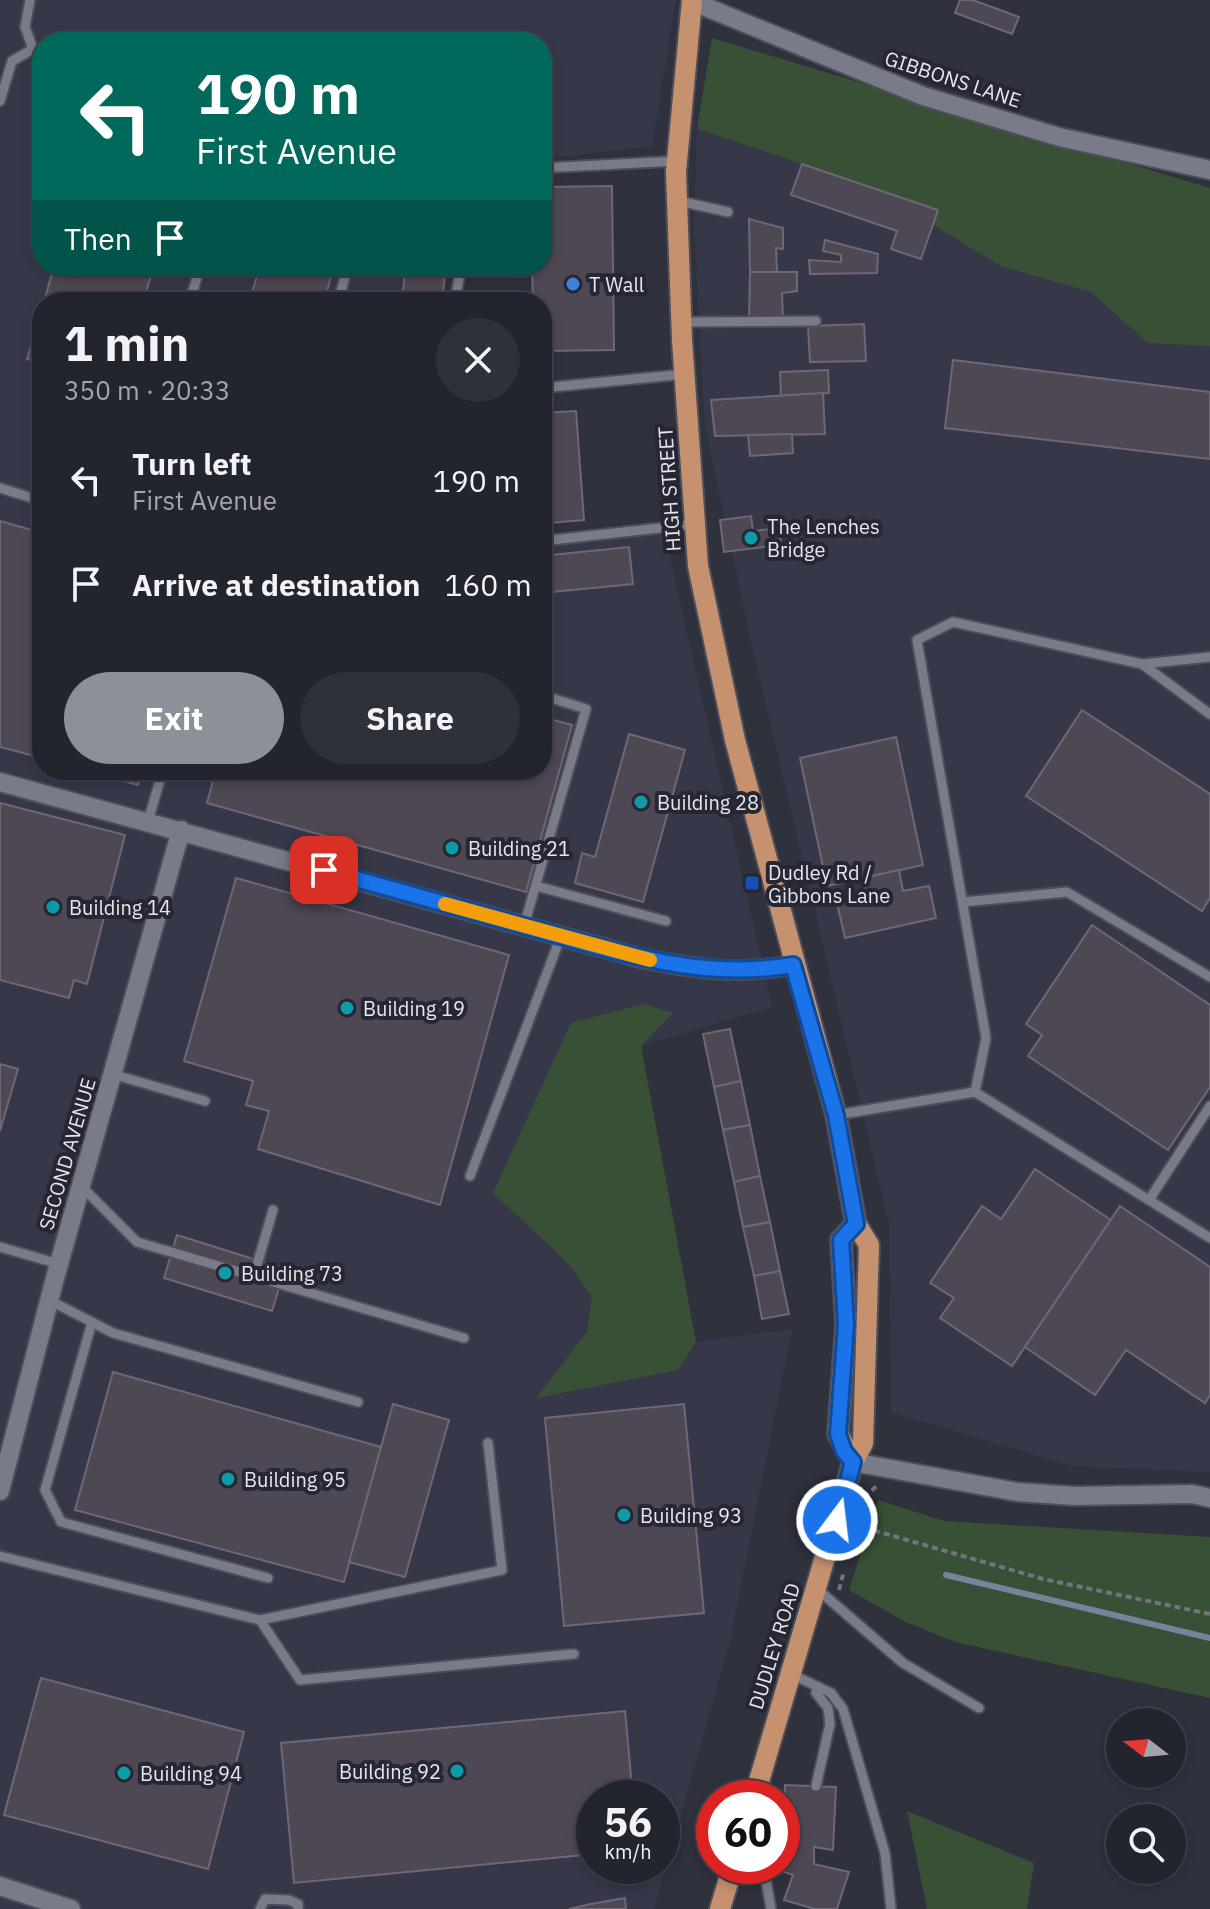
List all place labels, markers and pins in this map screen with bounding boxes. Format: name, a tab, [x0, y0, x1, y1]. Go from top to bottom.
place label: T Wall	[589, 271, 644, 298]
marker: T Wall	[564, 275, 582, 293]
place label: The Lenches Bridge	[767, 513, 880, 563]
marker: The Lenches Bridge	[742, 529, 760, 547]
place label: Building 28	[657, 789, 759, 816]
marker: Building 28	[632, 793, 650, 811]
place label: Building 21	[468, 835, 570, 862]
pin	[290, 836, 358, 904]
marker: Building 21	[443, 839, 461, 857]
place label: Dudley Rd / Gibbons Lane	[768, 859, 890, 909]
marker: Dudley Rd / Gibbons Lane	[743, 874, 761, 892]
place label: Building 14	[69, 894, 171, 921]
marker: Building 14	[44, 898, 62, 916]
place label: Building 19	[363, 995, 465, 1022]
marker: Building 19	[338, 999, 356, 1017]
place label: Building 73	[241, 1260, 343, 1287]
marker: Building 73	[216, 1264, 234, 1282]
place label: Building 95	[244, 1466, 346, 1493]
marker: Building 95	[219, 1470, 237, 1488]
place label: Building 93	[640, 1502, 742, 1529]
marker: Building 93	[615, 1506, 633, 1524]
place label: Building 92	[339, 1758, 441, 1785]
place label: Building 94	[140, 1760, 242, 1787]
marker: Building 92	[448, 1762, 466, 1780]
marker: Building 94	[115, 1764, 133, 1782]

